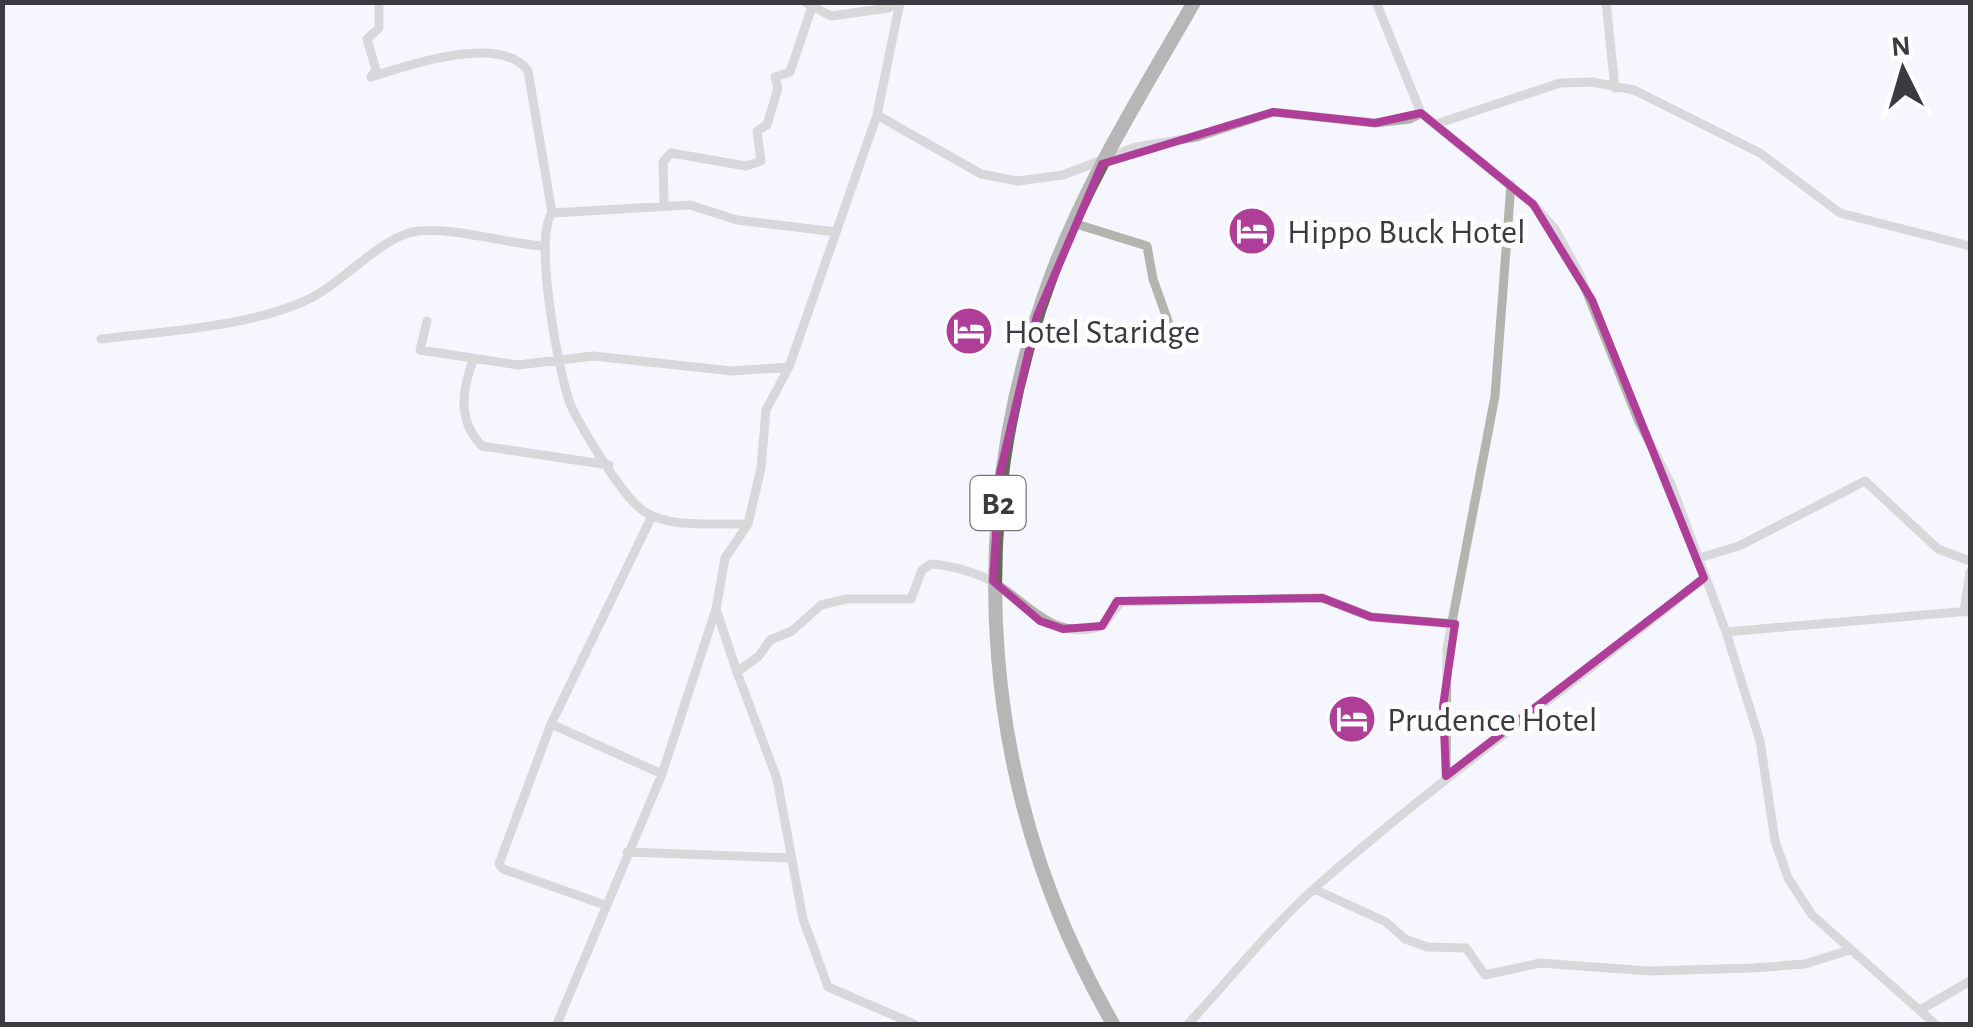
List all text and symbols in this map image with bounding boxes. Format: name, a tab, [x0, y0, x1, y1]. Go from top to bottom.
north arrow	[1853, 20, 1953, 120]
text: N	[1890, 32, 1912, 62]
hotel icon: Hippo Buck Hotel	[1226, 205, 1278, 257]
place label: Hippo Buck Hotel	[1287, 215, 1526, 250]
hotel icon: Hotel Staridge	[943, 305, 995, 357]
place label: Hotel Staridge	[1004, 315, 1200, 350]
road number: B2	[970, 476, 1026, 530]
hotel icon: Prudence Hotel	[1326, 693, 1378, 745]
place label: Prudence Hotel	[1387, 703, 1597, 738]

